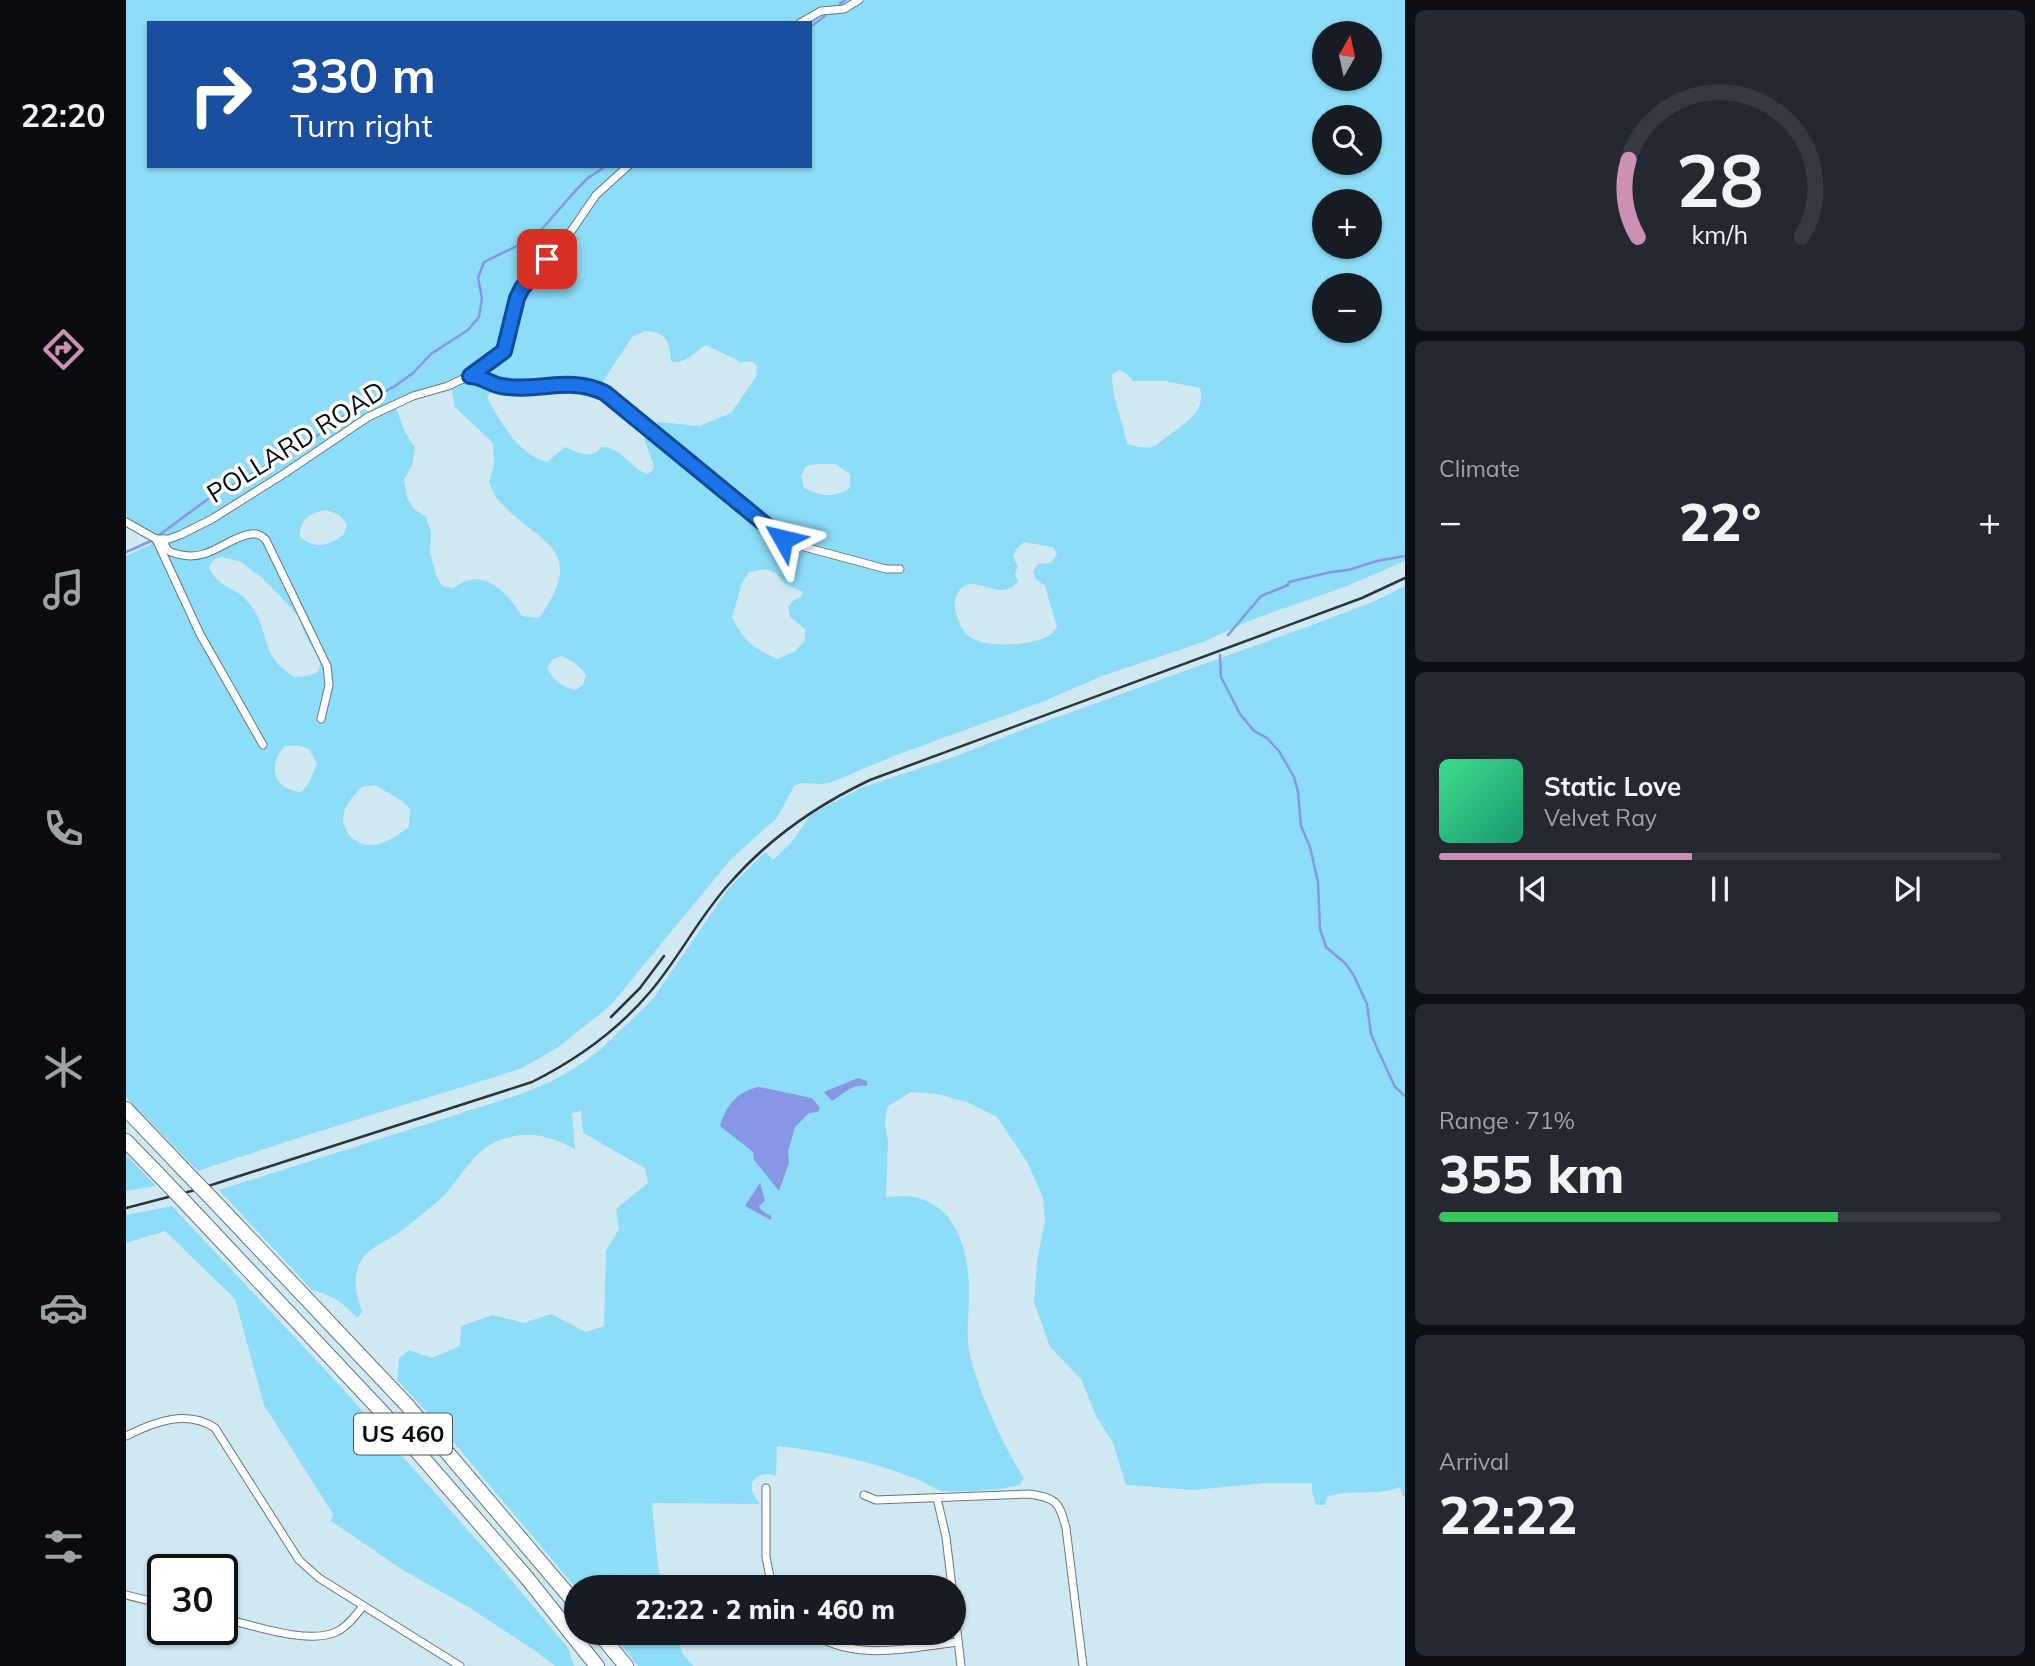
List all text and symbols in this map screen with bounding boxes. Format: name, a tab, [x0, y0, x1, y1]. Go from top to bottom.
north arrow	[1312, 21, 1382, 91]
map controls	[1312, 21, 1382, 343]
text: 330 m	[290, 44, 436, 105]
icon: right	[175, 49, 266, 140]
text: 22:20	[21, 95, 105, 135]
text: Turn right	[290, 105, 433, 145]
button: search	[1312, 105, 1382, 175]
text: 28	[1676, 134, 1764, 225]
button: +	[1312, 189, 1382, 259]
text: km/h	[1692, 218, 1748, 249]
pin	[517, 229, 577, 289]
icon: arrive	[528, 240, 566, 278]
button: −	[1312, 273, 1382, 343]
icon: directions	[39, 325, 88, 374]
street label: POLLARD ROAD	[200, 374, 391, 510]
text: Climate	[1439, 454, 1520, 483]
text: 22°	[1679, 489, 1761, 554]
text: −	[1439, 497, 1462, 545]
text: +	[1978, 497, 2001, 545]
position arrow	[746, 502, 820, 576]
icon: music	[39, 565, 88, 614]
text: Static Love	[1544, 770, 1681, 803]
text: Velvet Ray	[1544, 803, 1657, 832]
icon: phone	[39, 804, 88, 853]
icon: previous	[1514, 870, 1552, 908]
icon: pause	[1701, 870, 1739, 908]
icon: next	[1888, 870, 1926, 908]
icon: climate	[39, 1043, 88, 1092]
text: Range · 71%	[1439, 1106, 1575, 1135]
text: 355 km	[1439, 1141, 1624, 1206]
icon: car	[39, 1283, 88, 1332]
road number: US 460	[354, 1414, 452, 1454]
text: Arrival	[1439, 1447, 1509, 1476]
text: 22:22	[1439, 1482, 1577, 1547]
icon: filters	[39, 1522, 88, 1571]
speed limit sign: 30	[147, 1554, 238, 1645]
text: 22:22 · 2 min · 460 m	[635, 1593, 895, 1626]

